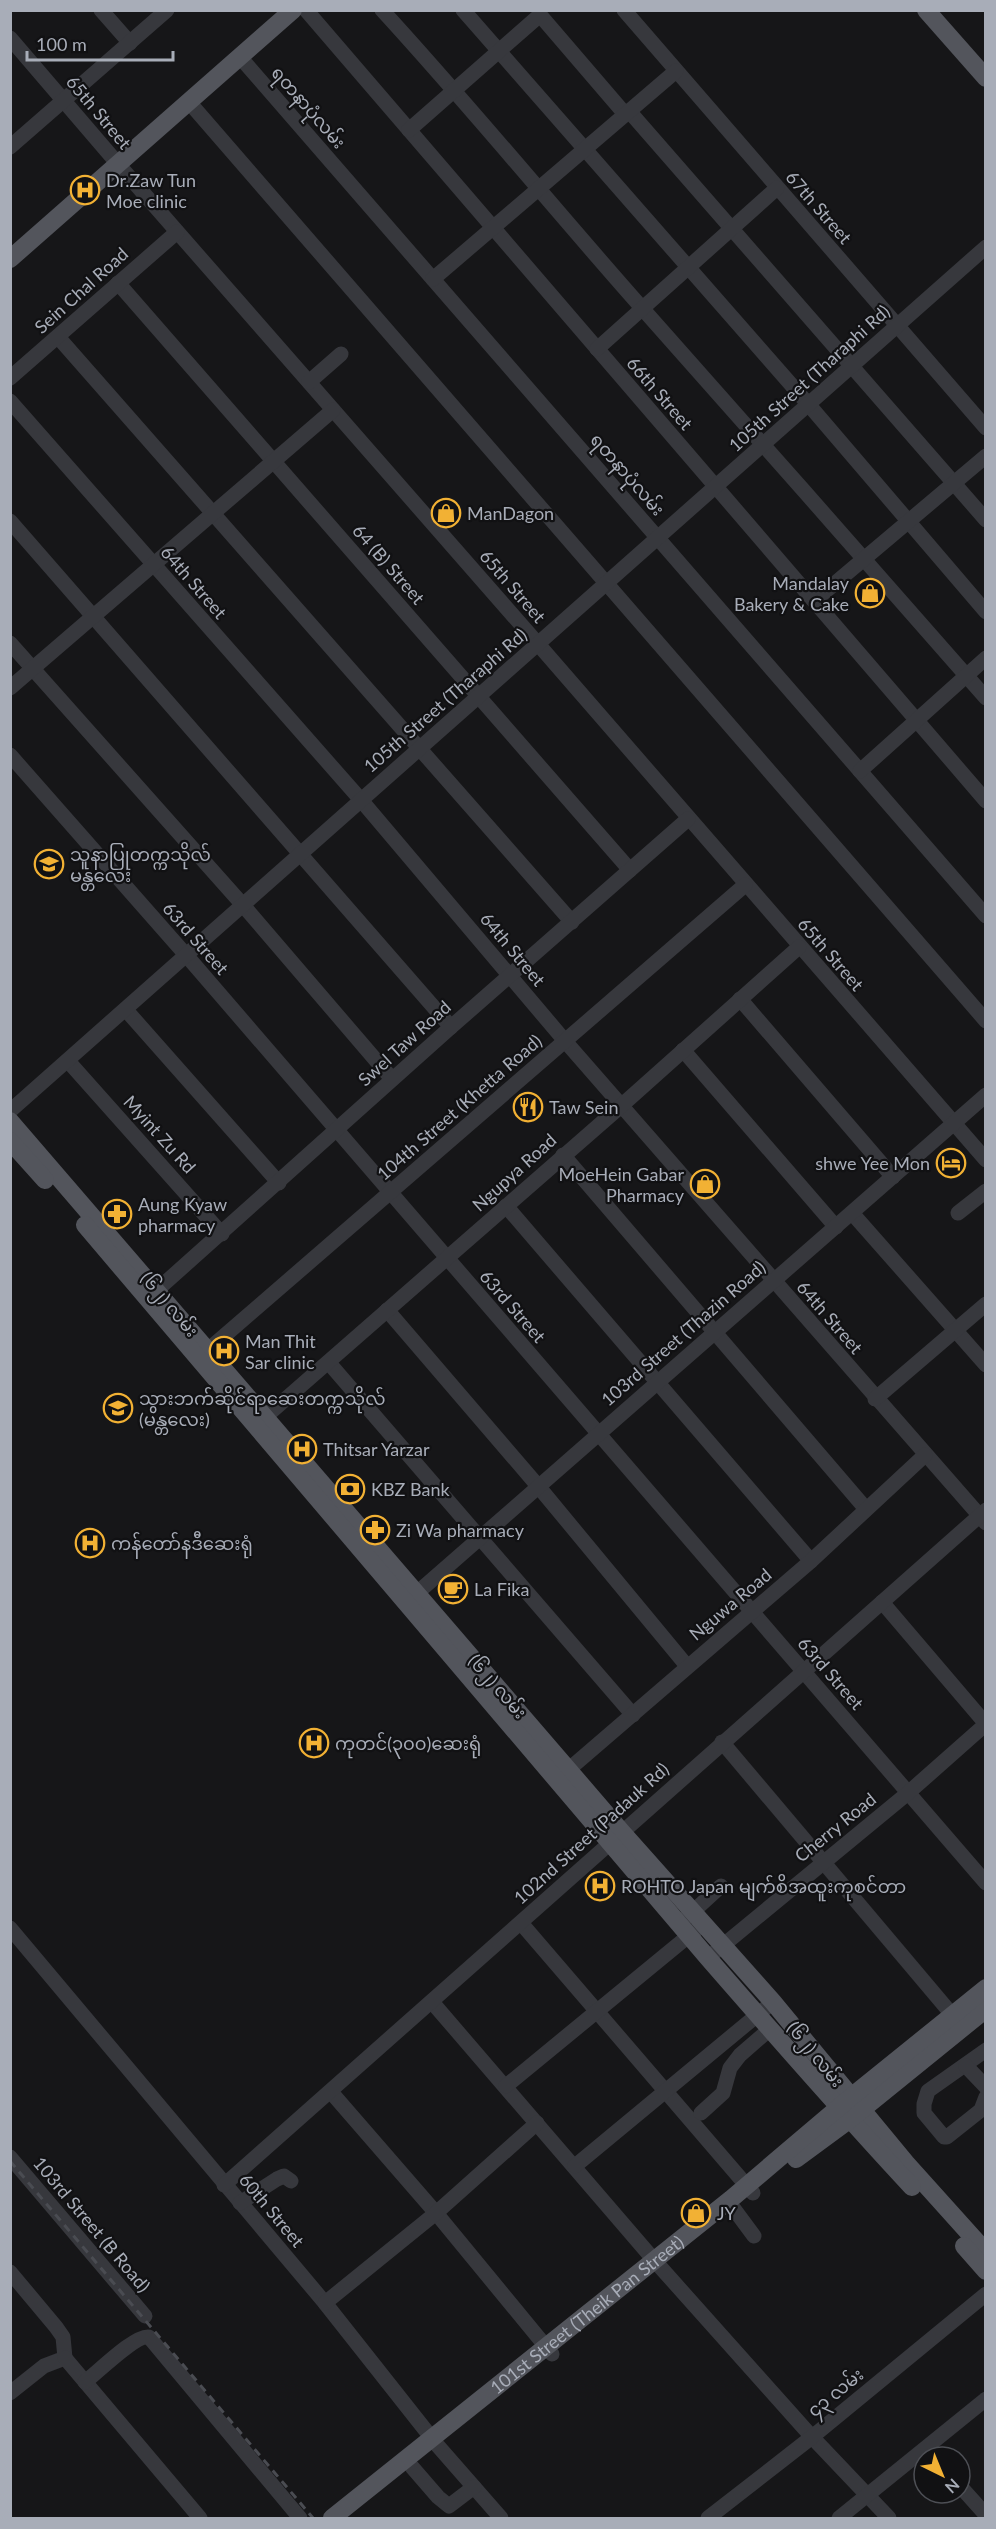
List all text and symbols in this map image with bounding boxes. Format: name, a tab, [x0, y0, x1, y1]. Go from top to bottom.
scale bar	[27, 24, 172, 62]
text: 100 m	[36, 33, 87, 55]
street label: ရတနာပုံလမ်း	[263, 61, 351, 156]
street label: 65th Street	[62, 71, 137, 154]
street label: 67th Street	[781, 166, 857, 248]
place label: Dr.Zaw Tun Moe clinic	[106, 169, 196, 212]
hospital icon: Dr.Zaw Tun Moe clinic	[69, 174, 101, 206]
street label: Sein Chal Road	[30, 242, 132, 338]
street label: 105th Street (Tharaphi Rd)	[724, 300, 894, 456]
street label: 66th Street	[622, 352, 698, 434]
street label: ရတနာပုံလမ်း	[582, 428, 670, 523]
shop icon: ManDagon	[430, 497, 462, 529]
place label: ManDagon	[467, 502, 554, 524]
street label: 64 (B) Street	[348, 520, 430, 609]
street label: 64th Street	[156, 541, 232, 623]
street label: 65th Street	[475, 545, 551, 627]
place label: Mandalay Bakery & Cake	[734, 572, 850, 615]
shop icon: Mandalay Bakery & Cake	[854, 577, 886, 609]
street label: 105th Street (Tharaphi Rd)	[359, 623, 531, 777]
place label: သူနာပြုတက္ကသိုလ် မန္တလေး	[70, 841, 211, 891]
school or university icon: သူနာပြုတက္ကသိုလ် မန္တလေး	[33, 848, 65, 880]
street label: 63rd Street	[158, 897, 234, 979]
street label: 64th Street	[476, 908, 551, 991]
street label: 65th Street	[793, 913, 869, 995]
street label: Swel Taw Road	[353, 996, 455, 1090]
street label: 104th Street (Khetta Road)	[372, 1029, 546, 1185]
street label: Myint Zu Rd	[119, 1091, 201, 1177]
restaurant icon: Taw Sein	[512, 1091, 544, 1123]
place label: Taw Sein	[549, 1096, 618, 1118]
street label: Ngupya Road	[468, 1129, 560, 1215]
hotel icon: shwe Yee Mon	[935, 1147, 967, 1179]
place label: shwe Yee Mon	[815, 1152, 930, 1174]
place label: MoeHein Gabar Pharmacy	[559, 1163, 685, 1206]
shop icon: MoeHein Gabar Pharmacy	[689, 1168, 721, 1200]
place label: Aung Kyaw pharmacy	[138, 1193, 227, 1236]
pharmacy icon: Aung Kyaw pharmacy	[101, 1198, 133, 1230]
street label: 103rd Street (Thazin Road)	[596, 1256, 770, 1410]
street label: 63rd Street	[475, 1265, 551, 1347]
street label: (၆၂) လမ်း	[133, 1266, 204, 1344]
street label: 64th Street	[792, 1276, 868, 1358]
place label: Man Thit Sar clinic	[245, 1330, 316, 1373]
hospital icon: Man Thit Sar clinic	[208, 1335, 240, 1367]
place label: သွားဘက်ဆိုင်ရာဆေးတက္ကသိုလ် (မန္တလေး)	[139, 1385, 385, 1435]
school or university icon: သွားဘက်ဆိုင်ရာဆေးတက္ကသိုလ် (မန္တလေး)	[102, 1392, 134, 1424]
hospital icon: Thitsar Yarzar	[286, 1433, 318, 1465]
place label: Thitsar Yarzar	[323, 1438, 430, 1460]
bank icon: KBZ Bank	[334, 1473, 366, 1505]
place label: KBZ Bank	[371, 1478, 450, 1500]
pharmacy icon: Zi Wa pharmacy	[359, 1514, 391, 1546]
place label: Zi Wa pharmacy	[396, 1519, 525, 1541]
hospital icon: ကန်တော်နဒီဆေးရုံ	[74, 1527, 106, 1559]
place label: ကန်တော်နဒီဆေးရုံ	[111, 1530, 253, 1559]
street label: Nguwa Road	[684, 1563, 776, 1645]
cafe icon: La Fika	[437, 1573, 469, 1605]
place label: La Fika	[474, 1578, 529, 1600]
street label: 63rd Street	[793, 1632, 869, 1714]
street label: (၆၂) လမ်း	[460, 1649, 533, 1726]
hospital icon: ကုတင်(၃၀၀)ဆေးရုံ	[298, 1727, 330, 1759]
place label: ကုတင်(၃၀၀)ဆေးရုံ	[335, 1731, 481, 1759]
street label: 102nd Street (Padauk Rd)	[509, 1758, 673, 1908]
street label: Cherry Road	[790, 1788, 880, 1866]
hospital icon: ROHTO Japan မျက်စိအထူးကုစင်တာ	[584, 1870, 616, 1902]
place label: ROHTO Japan မျက်စိအထူးကုစင်တာ	[621, 1873, 906, 1902]
street label: (၆၂) လမ်း	[779, 2016, 850, 2094]
street label: 103rd Street (B Road)	[29, 2152, 155, 2296]
street label: 60th Street	[235, 2169, 310, 2252]
shop icon: JY	[680, 2197, 712, 2229]
place label: JY	[717, 2202, 737, 2224]
street label: 101st Street (Theik Pan Street)	[485, 2230, 688, 2398]
street label: ၄၃ လမ်း	[802, 2362, 871, 2425]
north arrow	[912, 2445, 972, 2505]
text: N	[942, 2475, 964, 2497]

